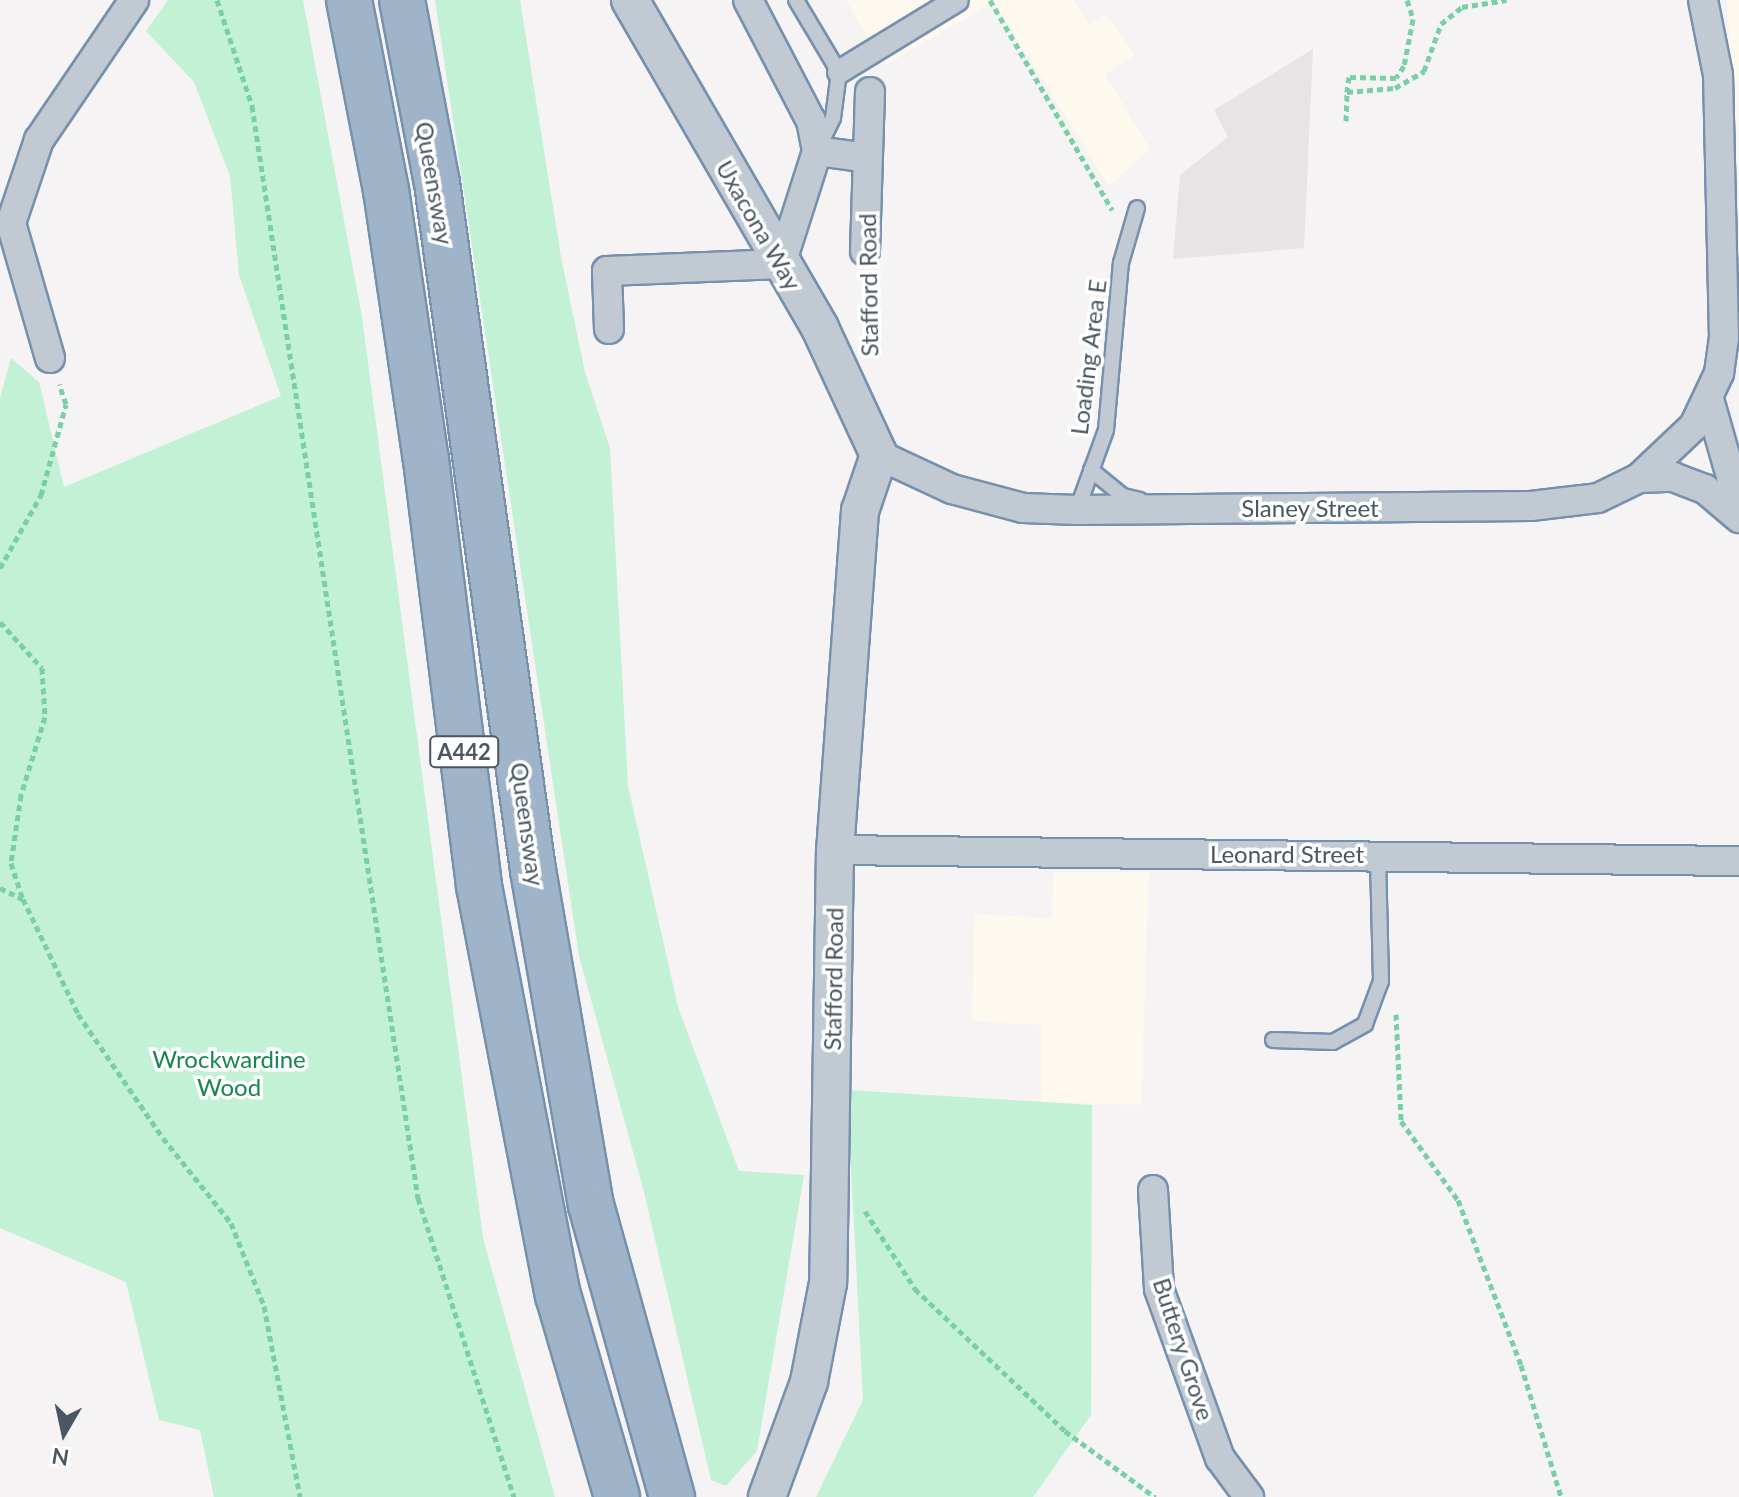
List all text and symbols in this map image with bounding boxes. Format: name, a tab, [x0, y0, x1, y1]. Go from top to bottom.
street label: Queensway	[410, 119, 460, 247]
street label: Uxacona Way	[710, 155, 808, 295]
street label: Stafford Road	[852, 213, 884, 357]
street label: Loading Area E	[1064, 277, 1112, 437]
street label: Slaney Street	[1241, 494, 1379, 522]
road number: A442	[428, 734, 500, 770]
street label: Queensway	[505, 760, 551, 888]
street label: Leonard Street	[1210, 840, 1364, 868]
street label: Stafford Road	[817, 907, 849, 1051]
park label: Wrockwardine Wood	[152, 1045, 306, 1101]
street label: Buttery Grove	[1147, 1274, 1221, 1424]
north arrow	[24, 1393, 104, 1473]
text: N	[50, 1443, 71, 1472]

